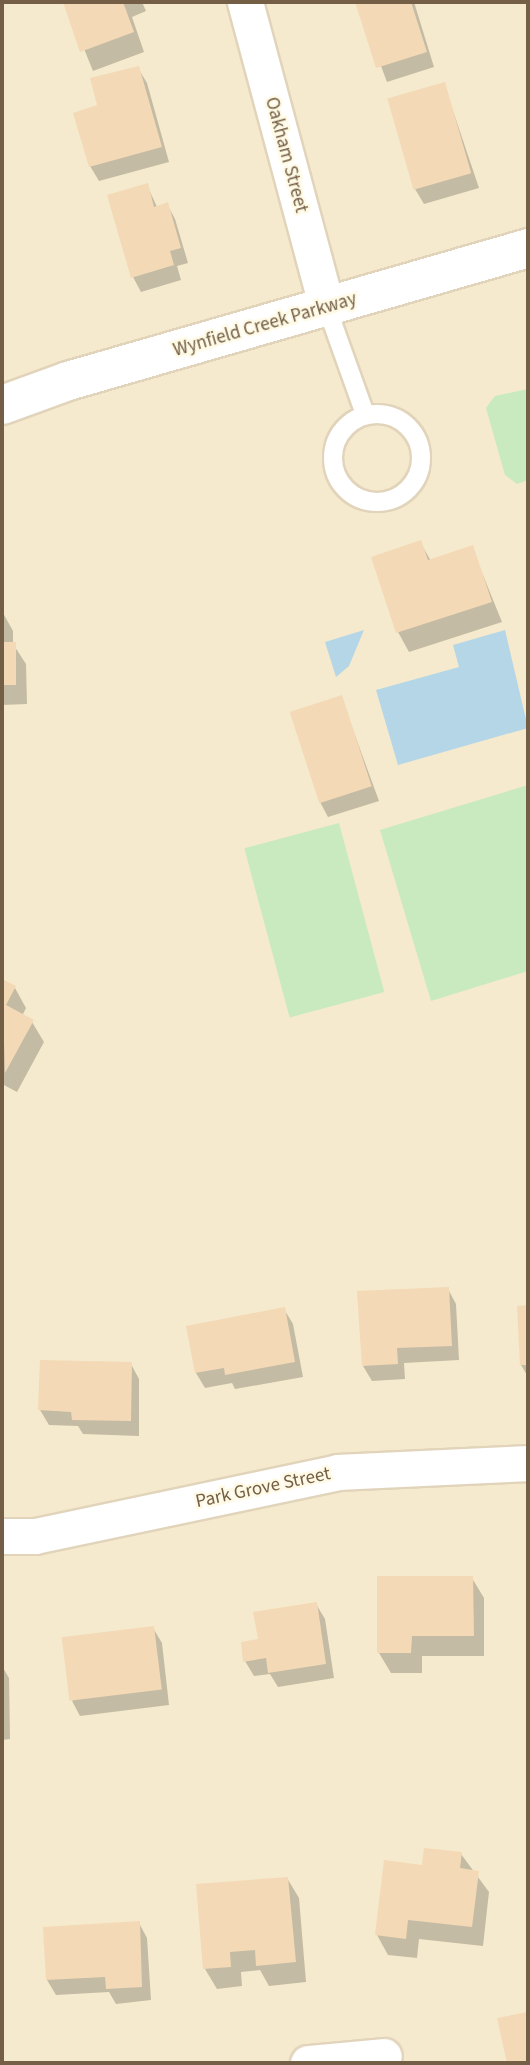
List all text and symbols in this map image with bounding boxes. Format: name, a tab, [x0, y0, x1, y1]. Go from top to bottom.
street label: Oakham Street	[260, 95, 312, 215]
street label: Wynfield Creek Parkway	[171, 288, 359, 362]
street label: Park Grove Street	[193, 1463, 333, 1513]

